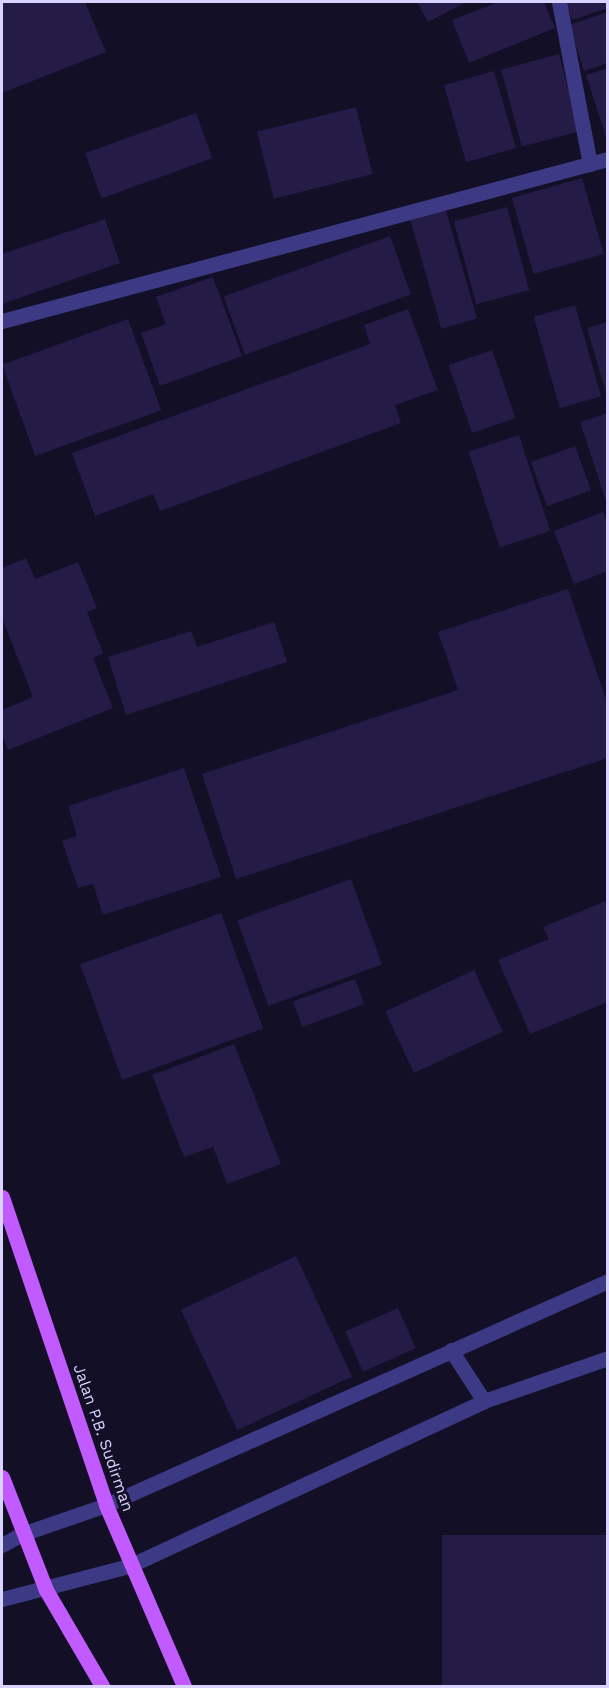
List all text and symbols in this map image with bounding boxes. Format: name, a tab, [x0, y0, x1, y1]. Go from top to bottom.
street label: Jalan P.B. Sudirman	[69, 1362, 137, 1514]

